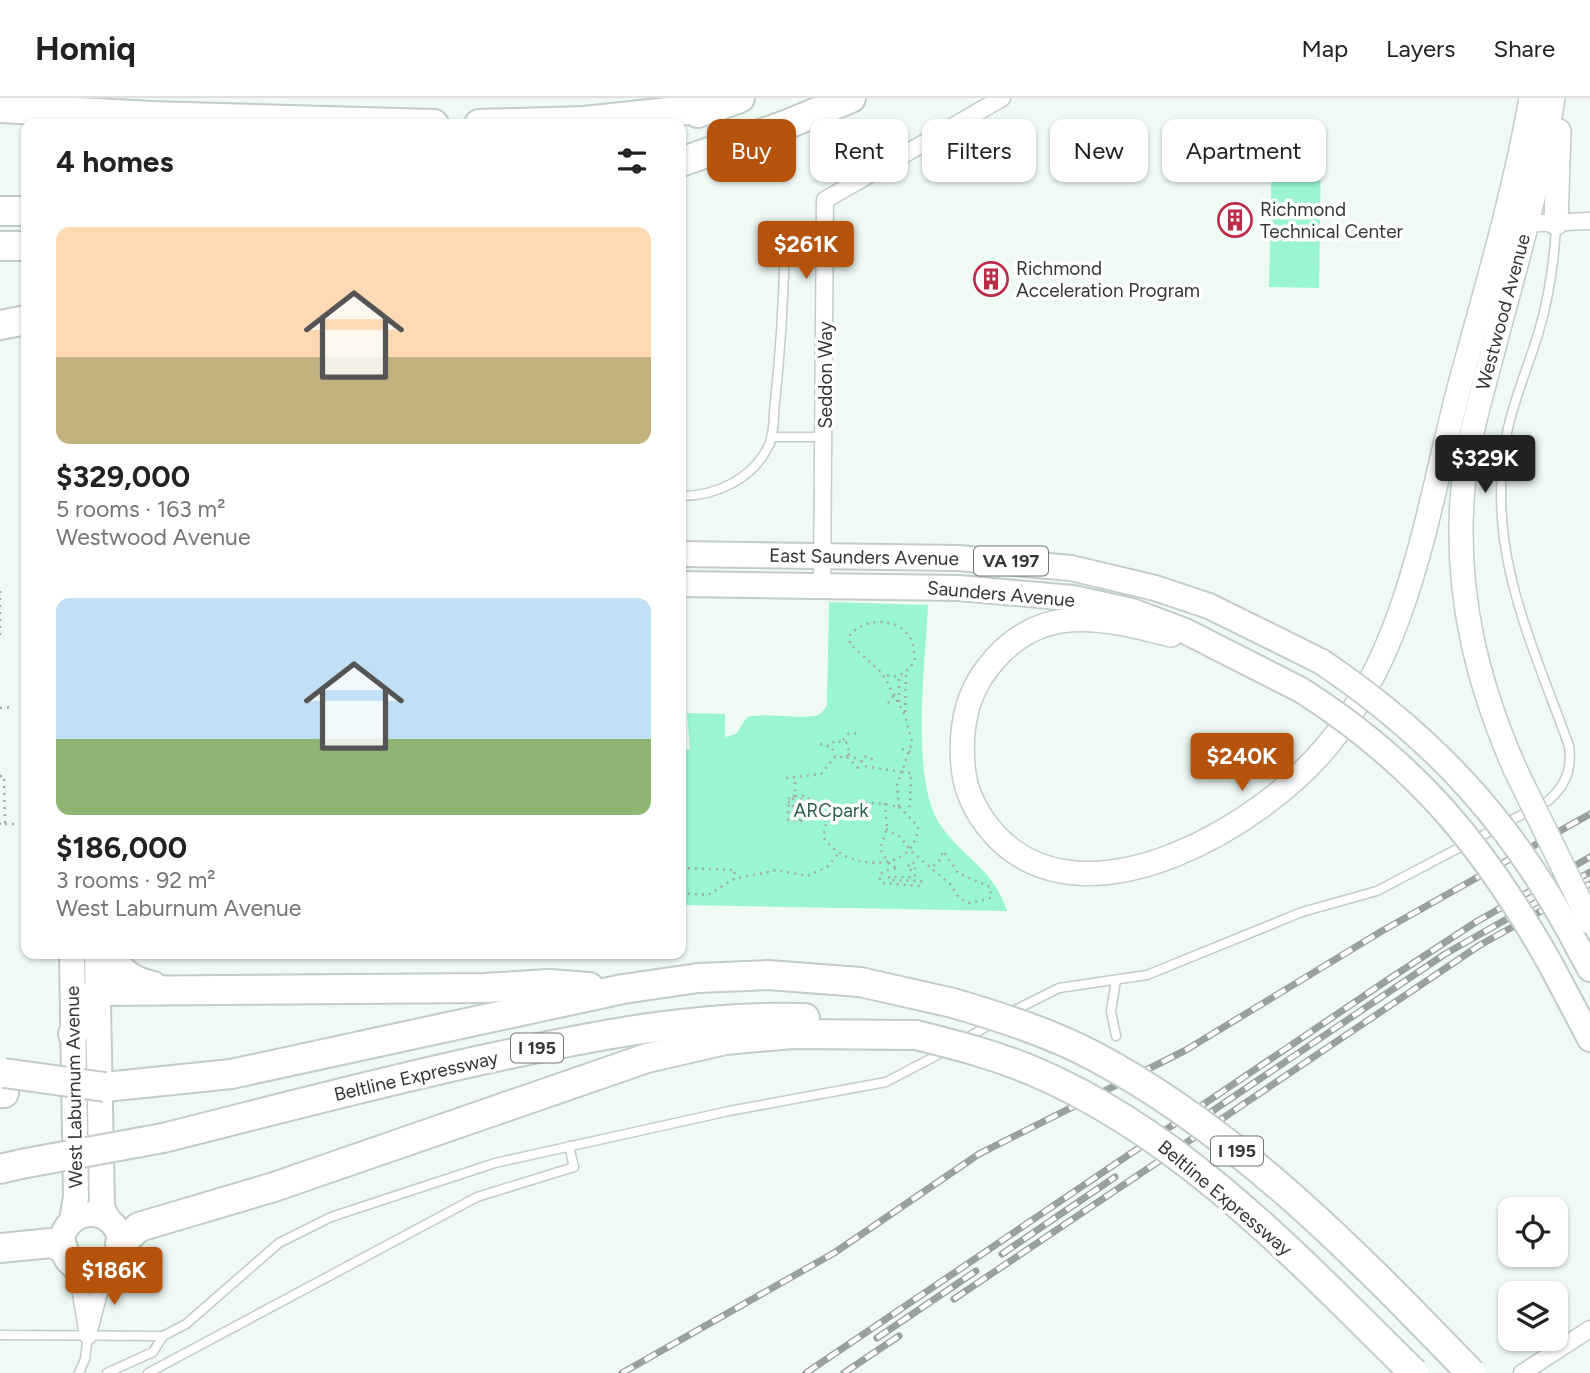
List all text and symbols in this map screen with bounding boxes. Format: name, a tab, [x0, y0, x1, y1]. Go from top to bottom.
text: Homiq	[35, 29, 136, 68]
text: Map	[1301, 34, 1348, 63]
text: Layers	[1386, 34, 1455, 63]
text: Share	[1493, 34, 1555, 63]
chip: Buy	[707, 119, 796, 182]
chip: Rent	[810, 119, 908, 182]
chip: Filters	[922, 119, 1036, 182]
chip: New	[1050, 119, 1148, 182]
chip: Apartment	[1162, 119, 1326, 182]
icon: filters	[613, 142, 651, 180]
text: 4 homes	[56, 143, 173, 180]
place label: Richmond Technical Center	[1260, 198, 1404, 243]
building icon: Richmond Technical Center	[1216, 201, 1254, 239]
pin: $261K	[757, 222, 855, 281]
text: $261K	[774, 230, 838, 258]
street label: Westwood Avenue	[1471, 231, 1535, 393]
place label: Richmond Acceleration Program	[1016, 257, 1200, 302]
building icon: Richmond Acceleration Program	[972, 260, 1010, 298]
icon: home	[291, 272, 417, 398]
street label: Seddon Way	[814, 321, 837, 429]
pin: $329K	[1436, 436, 1534, 495]
text: $329K	[1451, 444, 1519, 472]
text: $329,000	[56, 458, 190, 495]
text: 5 rooms · 163 m²	[56, 495, 225, 523]
text: Westwood Avenue	[56, 523, 251, 551]
street label: East Saunders Avenue	[769, 544, 959, 570]
road number: VA 197	[974, 546, 1048, 575]
street label: Saunders Avenue	[926, 576, 1076, 612]
icon: home	[291, 643, 417, 769]
pin: $240K	[1193, 734, 1291, 793]
text: $240K	[1207, 742, 1277, 770]
park label: ARCpark	[793, 799, 869, 822]
text: $186,000	[56, 829, 187, 866]
text: 3 rooms · 92 m²	[56, 866, 216, 894]
text: West Laburnum Avenue	[56, 894, 301, 922]
street label: West Laburnum Avenue	[61, 986, 87, 1188]
road number: I 195	[511, 1034, 563, 1063]
street label: Beltline Expressway	[332, 1046, 500, 1106]
street label: Beltline Expressway	[1153, 1135, 1297, 1261]
road number: I 195	[1211, 1136, 1263, 1166]
map controls	[1498, 1197, 1568, 1351]
button: locate	[1498, 1197, 1568, 1267]
pin: $186K	[65, 1248, 163, 1307]
text: $186K	[81, 1256, 147, 1284]
button: layers	[1498, 1281, 1568, 1351]

